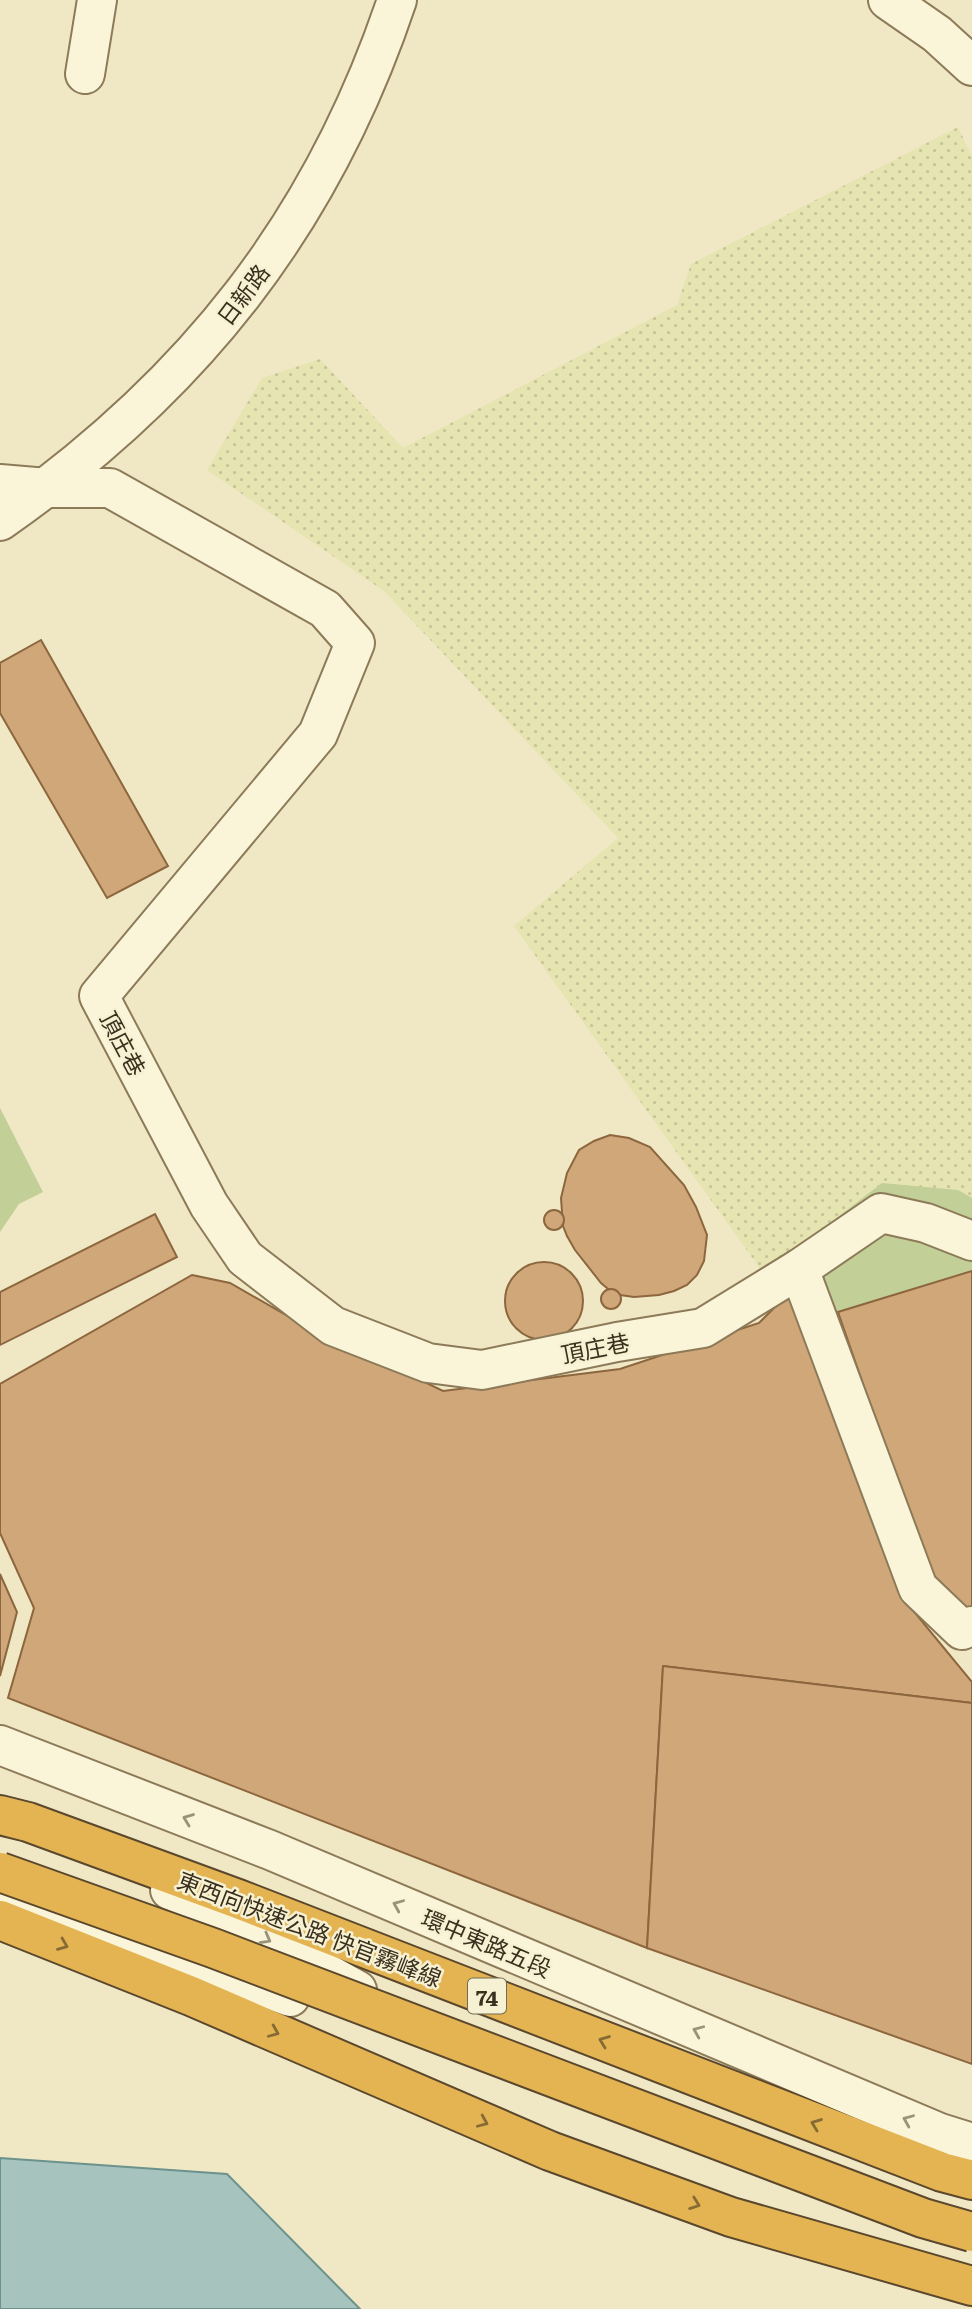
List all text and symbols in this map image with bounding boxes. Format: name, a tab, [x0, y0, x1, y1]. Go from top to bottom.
street label: 日新路	[208, 256, 276, 332]
street label: 頂庄巷	[93, 1005, 155, 1081]
street label: 頂庄巷	[558, 1324, 632, 1370]
one-way arrow	[183, 1813, 195, 1827]
street label: 東西向快速公路 快官霧峰線	[173, 1862, 447, 1994]
one-way arrow	[393, 1899, 406, 1913]
street label: 環中東路五段	[417, 1899, 557, 1985]
one-way arrow	[258, 1931, 271, 1944]
one-way arrow	[57, 1937, 69, 1951]
road number: 74	[468, 1979, 506, 2014]
one-way arrow	[267, 2023, 279, 2037]
one-way arrow	[693, 2026, 705, 2040]
one-way arrow	[598, 2036, 610, 2050]
one-way arrow	[476, 2113, 488, 2127]
one-way arrow	[903, 2114, 915, 2128]
one-way arrow	[811, 2118, 823, 2132]
one-way arrow	[688, 2196, 700, 2210]

